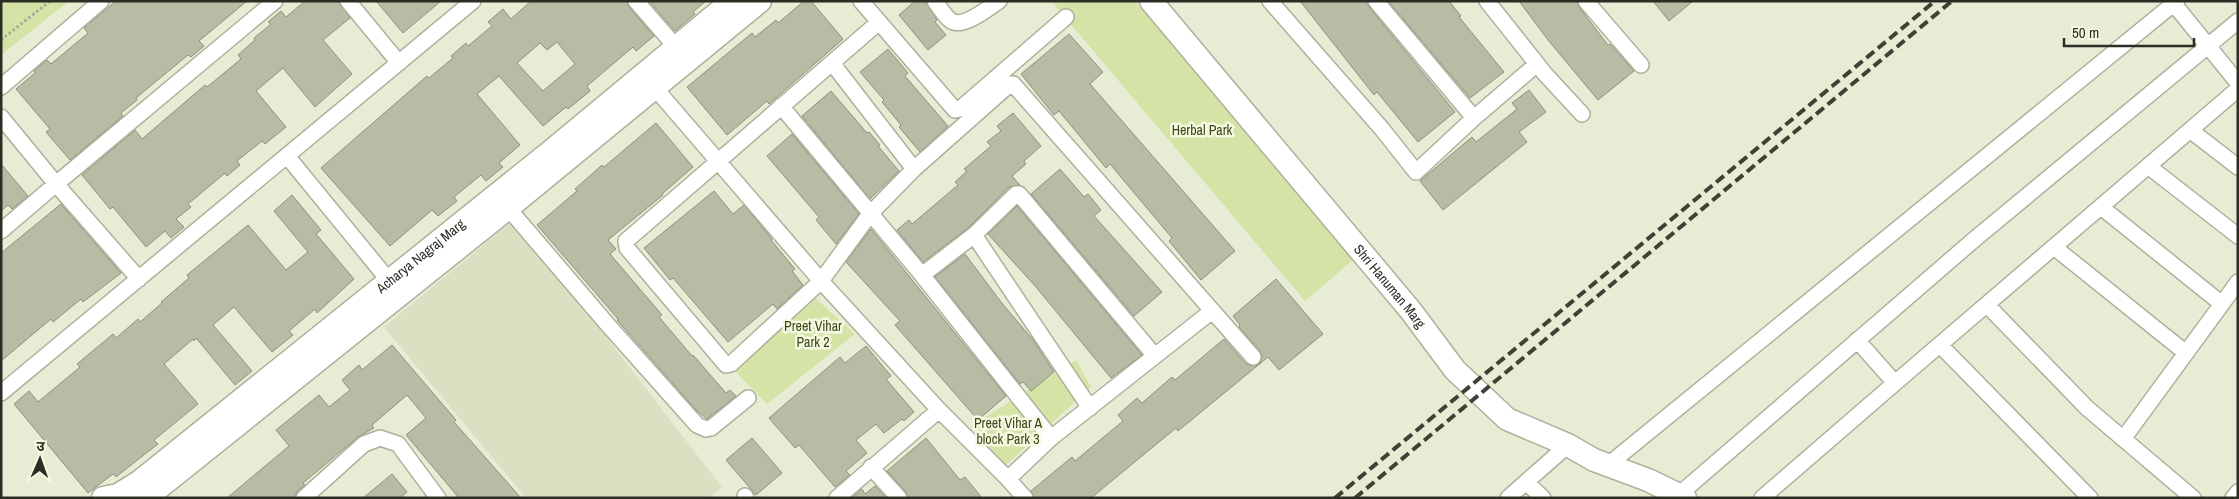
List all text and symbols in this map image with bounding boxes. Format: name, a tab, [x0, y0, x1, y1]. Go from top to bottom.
scale bar	[2064, 15, 2194, 47]
text: 50 m	[2072, 22, 2099, 43]
park label: Herbal Park	[1172, 121, 1233, 139]
street label: Acharya Nagraj Marg	[372, 215, 469, 298]
street label: Shri Hanuman Marg	[1350, 241, 1430, 332]
park label: Preet Vihar Park 2	[784, 317, 842, 351]
park label: Preet Vihar A block Park 3	[974, 414, 1042, 448]
north arrow	[15, 434, 65, 484]
text: उ	[36, 437, 46, 455]

